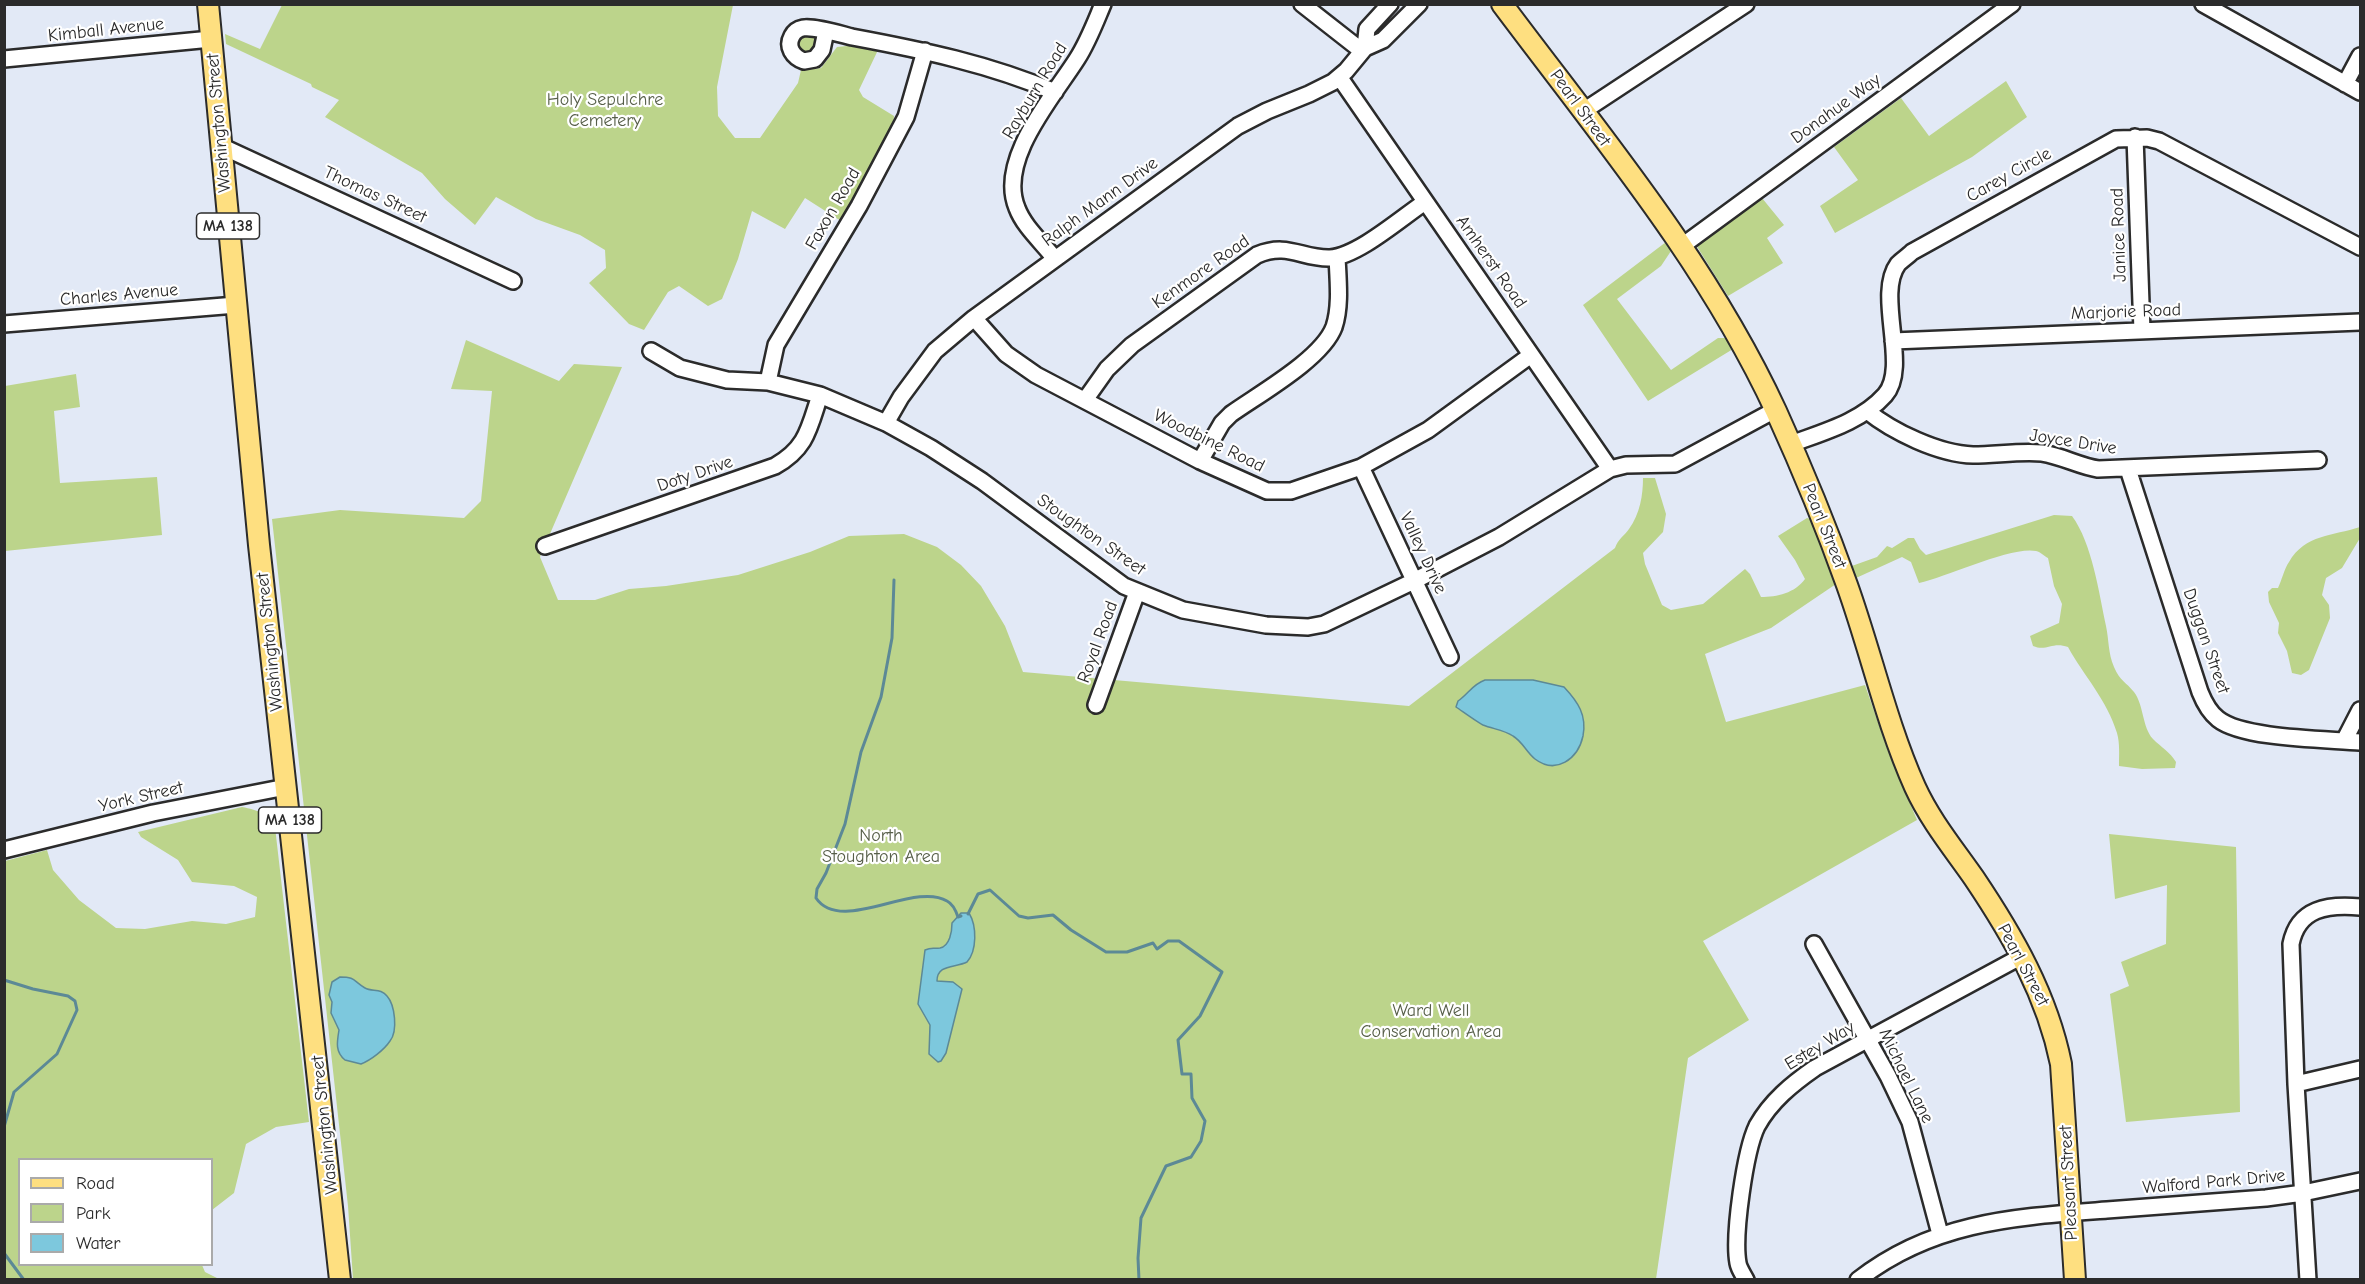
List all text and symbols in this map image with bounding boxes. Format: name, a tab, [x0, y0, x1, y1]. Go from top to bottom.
street label: Kimball Avenue	[47, 13, 165, 47]
street label: Rayburn Road	[998, 39, 1072, 143]
street label: Washington Street	[202, 53, 236, 193]
street label: Pearl Street	[1545, 65, 1615, 151]
street label: Donahue Way	[1787, 69, 1885, 149]
park label: Holy Sepulchre Cemetery	[547, 89, 663, 132]
street label: Carey Circle	[1963, 143, 2055, 207]
street label: Ralph Mann Drive	[1038, 153, 1162, 251]
street label: Thomas Street	[320, 162, 430, 228]
street label: Faxon Road	[801, 164, 865, 254]
street label: Janice Road	[2107, 188, 2131, 282]
street label: Amherst Road	[1451, 211, 1531, 313]
road number: MA 138	[196, 213, 260, 239]
street label: Kenmore Road	[1148, 230, 1254, 314]
street label: Charles Avenue	[59, 279, 179, 311]
street label: Marjorie Road	[2070, 299, 2182, 325]
street label: Woodbine Road	[1150, 405, 1268, 477]
street label: Joyce Drive	[2028, 424, 2118, 460]
street label: Doty Drive	[654, 451, 736, 497]
street label: Pearl Street	[1797, 480, 1851, 572]
street label: Stoughton Street	[1033, 490, 1149, 580]
street label: Valley Drive	[1395, 509, 1451, 597]
street label: Washington Street	[252, 571, 288, 713]
street label: Duggan Street	[2178, 586, 2234, 696]
street label: Royal Road	[1073, 598, 1123, 686]
street label: York Street	[97, 777, 185, 817]
road number: MA 138	[258, 807, 322, 833]
park label: North Stoughton Area	[822, 825, 940, 868]
street label: Pearl Street	[1992, 920, 2054, 1010]
park label: Ward Well Conservation Area	[1361, 1000, 1501, 1042]
street label: Estey Way	[1781, 1017, 1859, 1075]
street label: Michael Lane	[1874, 1025, 1938, 1127]
street label: Washington Street	[307, 1054, 343, 1196]
street label: Pleasant Street	[2055, 1125, 2083, 1241]
legend	[18, 1158, 213, 1266]
street label: Walford Park Drive	[2142, 1165, 2286, 1199]
text: Road	[76, 1173, 115, 1194]
text: Park	[76, 1203, 110, 1224]
text: Water	[76, 1233, 120, 1254]

